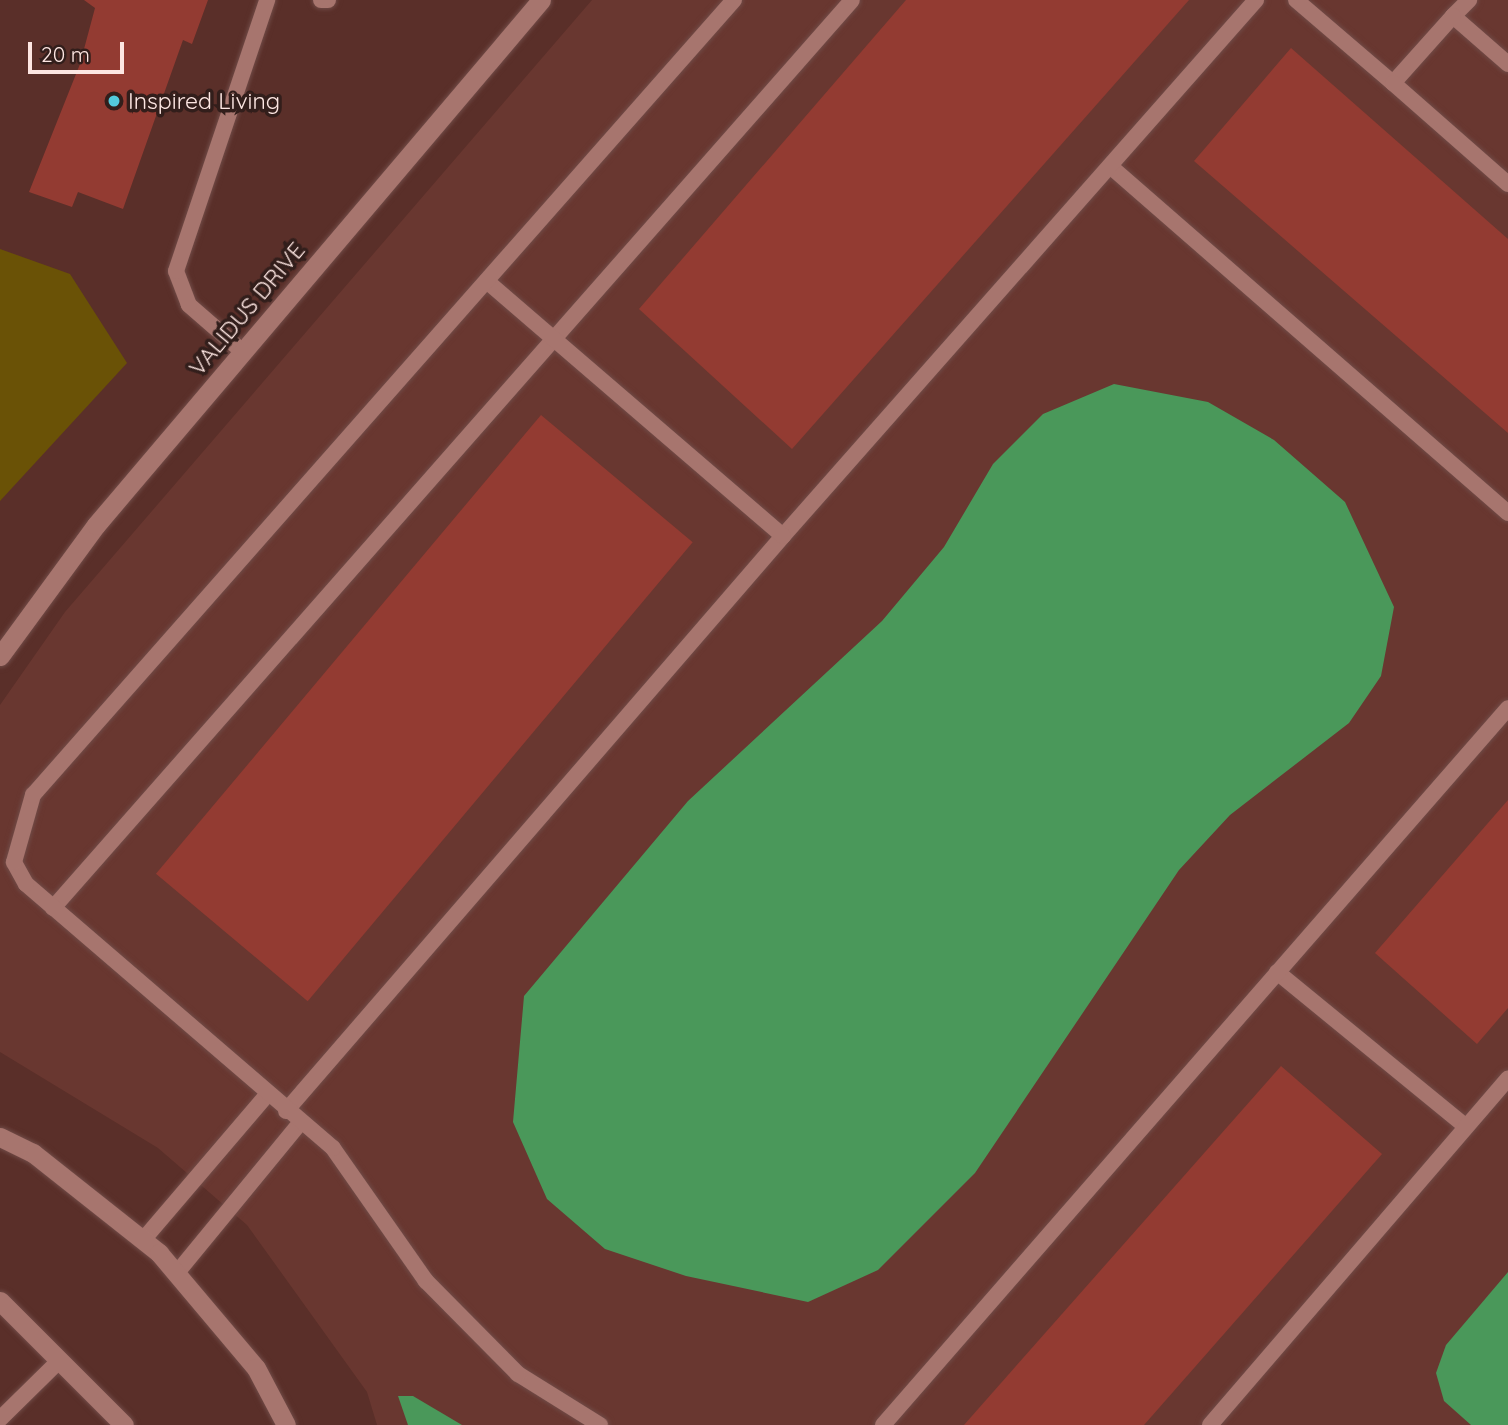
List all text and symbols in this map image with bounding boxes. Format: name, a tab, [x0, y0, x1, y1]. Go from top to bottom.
scale bar	[32, 28, 128, 72]
text: 20 m	[41, 41, 90, 67]
place label: Inspired Living	[128, 87, 280, 115]
marker: Inspired Living	[106, 93, 122, 109]
street label: VALIDUS DRIVE	[183, 237, 311, 381]

